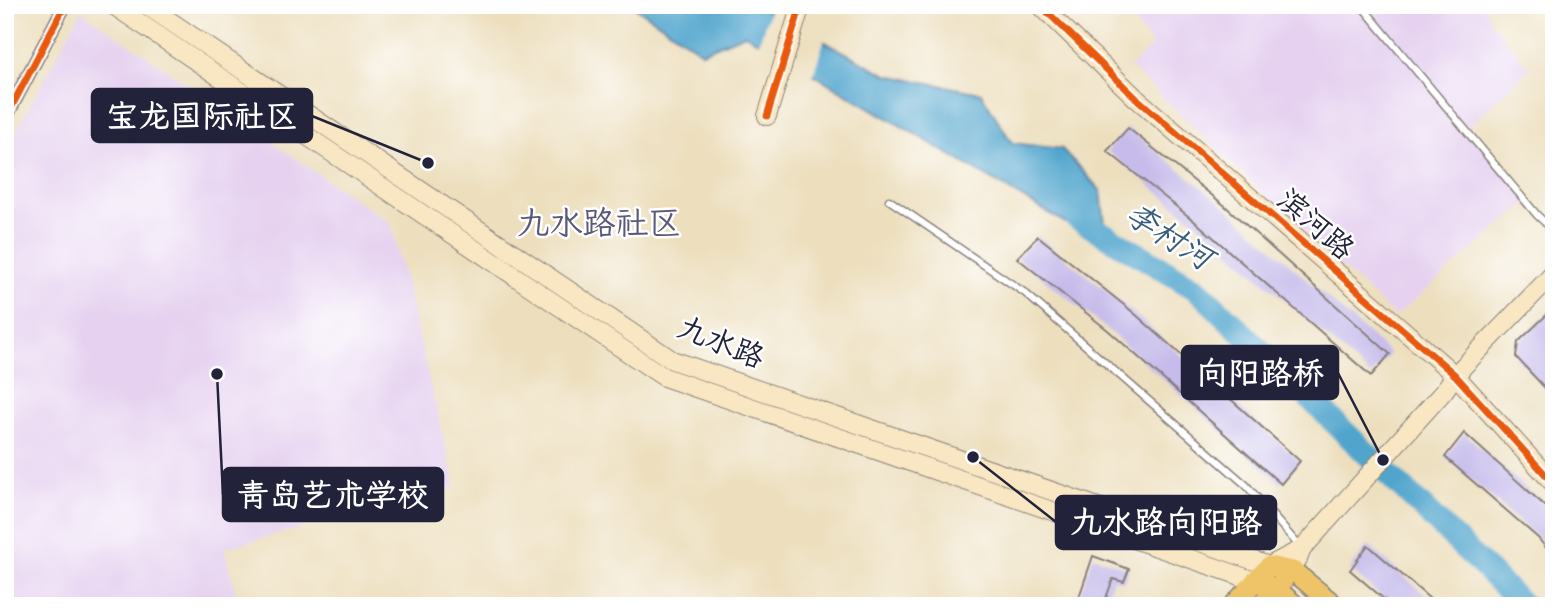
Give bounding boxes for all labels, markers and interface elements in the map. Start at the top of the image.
callout: 宝龙国际社区 [92,89,312,142]
text: 宝龙国际社区 [106,96,298,137]
street label: 滨河路 [1270,180,1362,268]
water label: 李村河 [1117,193,1225,281]
district label: 九水路社区 [517,202,682,244]
street label: 九水路 [672,308,770,376]
callout: 向阳路桥 [1182,346,1338,399]
text: 向阳路桥 [1196,353,1324,394]
callout: 青岛艺术学校 [223,468,443,521]
text: 青岛艺术学校 [237,475,429,516]
callout: 九水路向阳路 [1056,496,1276,549]
text: 九水路向阳路 [1070,502,1263,543]

